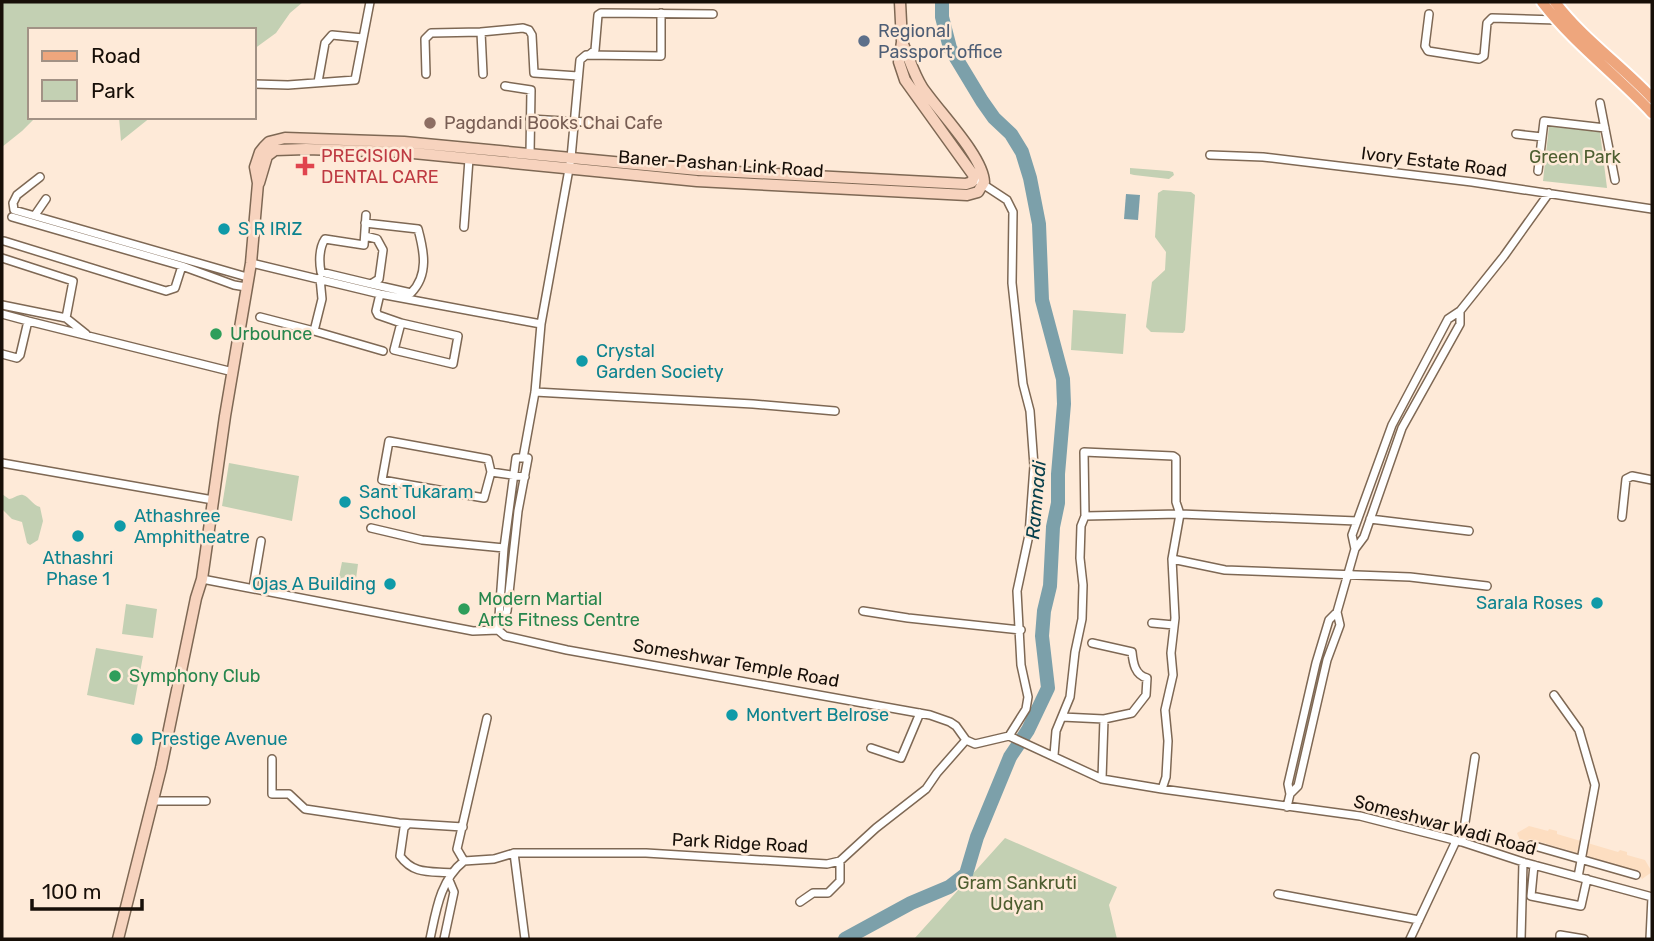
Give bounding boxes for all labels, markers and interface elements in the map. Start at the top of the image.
place label: Regional Passport office [878,20,1003,63]
legend [28,28,256,119]
marker: Regional Passport office [856,33,872,49]
text: Road [91,43,141,68]
text: Park [91,78,135,103]
place label: Pagdandi Books Chai Cafe [444,112,663,134]
marker: Pagdandi Books Chai Cafe [422,115,438,131]
street label: Ivory Estate Road [1360,142,1508,182]
place label: PRECISION DENTAL CARE [321,145,439,188]
street label: Baner-Pashan Link Road [618,146,824,182]
park label: Green Park [1529,146,1622,168]
marker: PRECISION DENTAL CARE [295,156,315,176]
place label: S R IRIZ [238,218,302,240]
marker: S R IRIZ [216,221,232,237]
place label: Urbounce [230,323,312,345]
marker: Urbounce [208,326,224,342]
place label: Crystal Garden Society [596,340,724,383]
marker: Crystal Garden Society [574,353,590,369]
water label: Ramnadi [1021,459,1051,540]
place label: Sant Tukaram School [359,481,473,524]
marker: Sant Tukaram School [337,494,353,510]
place label: Athashree Amphitheatre [134,505,250,548]
marker: Athashree Amphitheatre [112,518,128,534]
marker: Athashri Phase 1 [70,528,86,544]
place label: Athashri Phase 1 [43,547,113,590]
place label: Ojas A Building [252,573,376,595]
marker: Ojas A Building [382,576,398,592]
place label: Modern Martial Arts Fitness Centre [478,588,640,631]
place label: Sarala Roses [1476,592,1583,614]
marker: Sarala Roses [1589,595,1605,611]
marker: Modern Martial Arts Fitness Centre [456,601,472,617]
street label: Someshwar Temple Road [631,634,841,692]
place label: Symphony Club [129,665,261,687]
marker: Symphony Club [107,668,123,684]
place label: Montvert Belrose [746,704,889,726]
marker: Montvert Belrose [724,707,740,723]
place label: Prestige Avenue [151,728,288,750]
marker: Prestige Avenue [129,731,145,747]
street label: Someshwar Wadi Road [1351,790,1539,860]
street label: Park Ridge Road [671,828,809,858]
scale bar [32,867,142,911]
park label: Gram Sankruti Udyan [957,872,1077,915]
text: 100 m [42,879,101,904]

